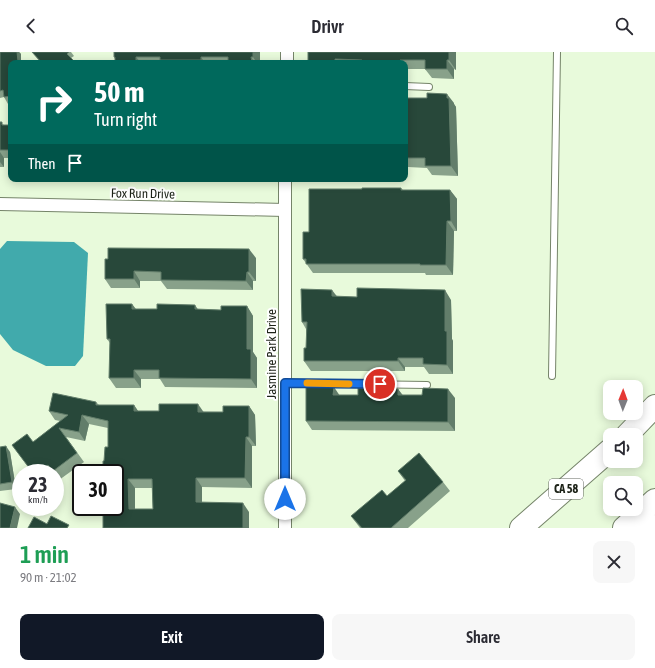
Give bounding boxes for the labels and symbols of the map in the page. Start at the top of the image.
street label: Fox Run Drive [111,185,175,202]
street label: Jasmine Park Drive [264,309,279,399]
pin [363,367,397,401]
north arrow [603,380,643,420]
speed limit sign: 30 [72,464,124,516]
position arrow [264,478,306,520]
road number: CA 58 [549,479,583,499]

